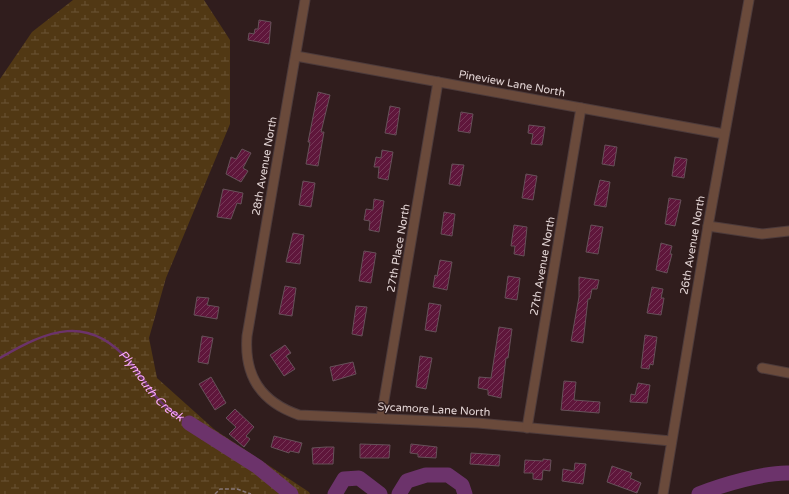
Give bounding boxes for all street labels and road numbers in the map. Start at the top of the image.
street label: Pineview Lane North [458,68,566,99]
street label: 28th Avenue North [249,116,280,217]
street label: 26th Avenue North [677,195,708,296]
street label: 27th Place North [384,203,413,293]
street label: 27th Avenue North [527,216,558,317]
street label: Sycamore Lane North [377,400,491,419]

